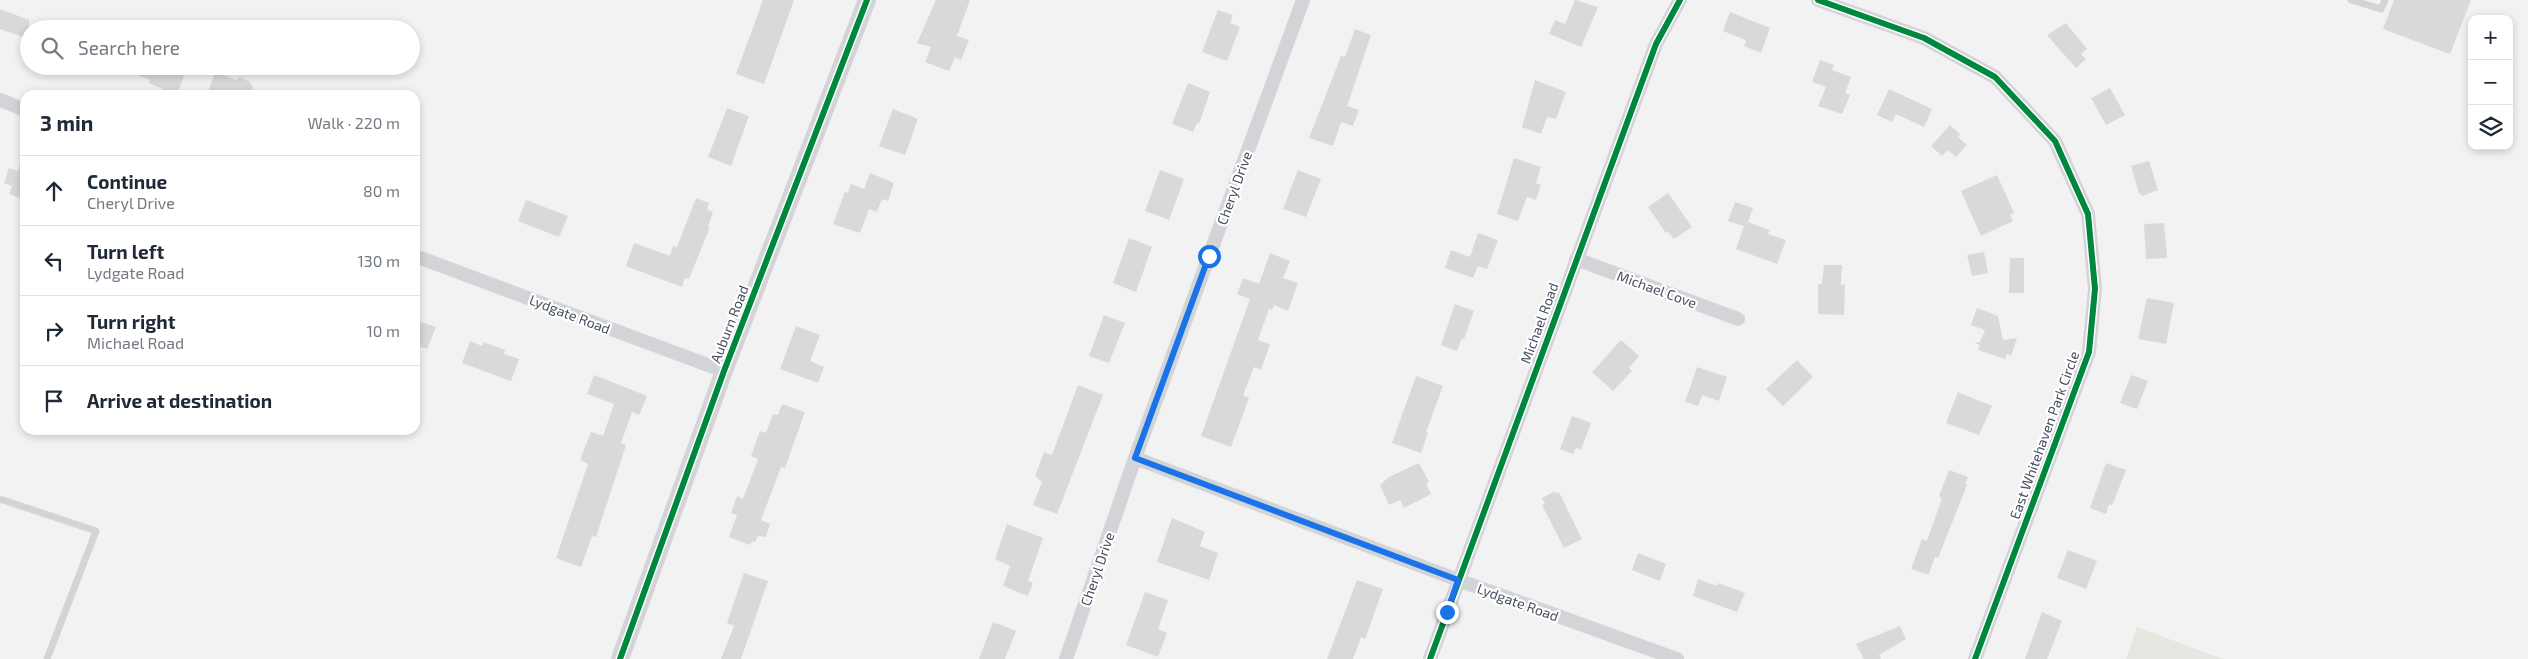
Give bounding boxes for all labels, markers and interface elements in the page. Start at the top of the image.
map controls [2468,15,2513,150]
button: + [2468,15,2513,60]
search box [20,20,420,75]
icon: search [38,34,66,62]
text: Search here [78,36,180,59]
button: − [2468,60,2513,105]
button: layers [2468,105,2513,150]
text: 3 min [40,110,93,135]
text: Walk · 220 m [307,113,400,132]
street label: Cheryl Drive [1213,149,1255,227]
text: Continue [87,170,167,193]
icon: ahead [40,177,68,205]
text: 80 m [363,181,400,200]
text: Cheryl Drive [87,193,175,212]
text: Turn left [87,240,164,263]
route start [1198,245,1221,268]
icon: left [40,247,68,275]
text: 130 m [358,251,400,270]
text: Lydgate Road [87,263,184,282]
street label: Michael Cove [1615,267,1699,311]
street label: Michael Road [1516,280,1562,366]
street label: Auburn Road [706,283,752,365]
street label: Lydgate Road [527,291,613,337]
text: Turn right [87,310,175,333]
icon: right [40,317,68,345]
text: 10 m [366,321,400,340]
text: Michael Road [87,333,184,352]
street label: East Whitehaven Park Circle [2006,349,2082,521]
icon: arrive [40,387,68,415]
text: Arrive at destination [87,389,272,412]
street label: Cheryl Drive [1076,530,1118,608]
street label: Lydgate Road [1475,579,1561,625]
route end [1436,601,1459,624]

